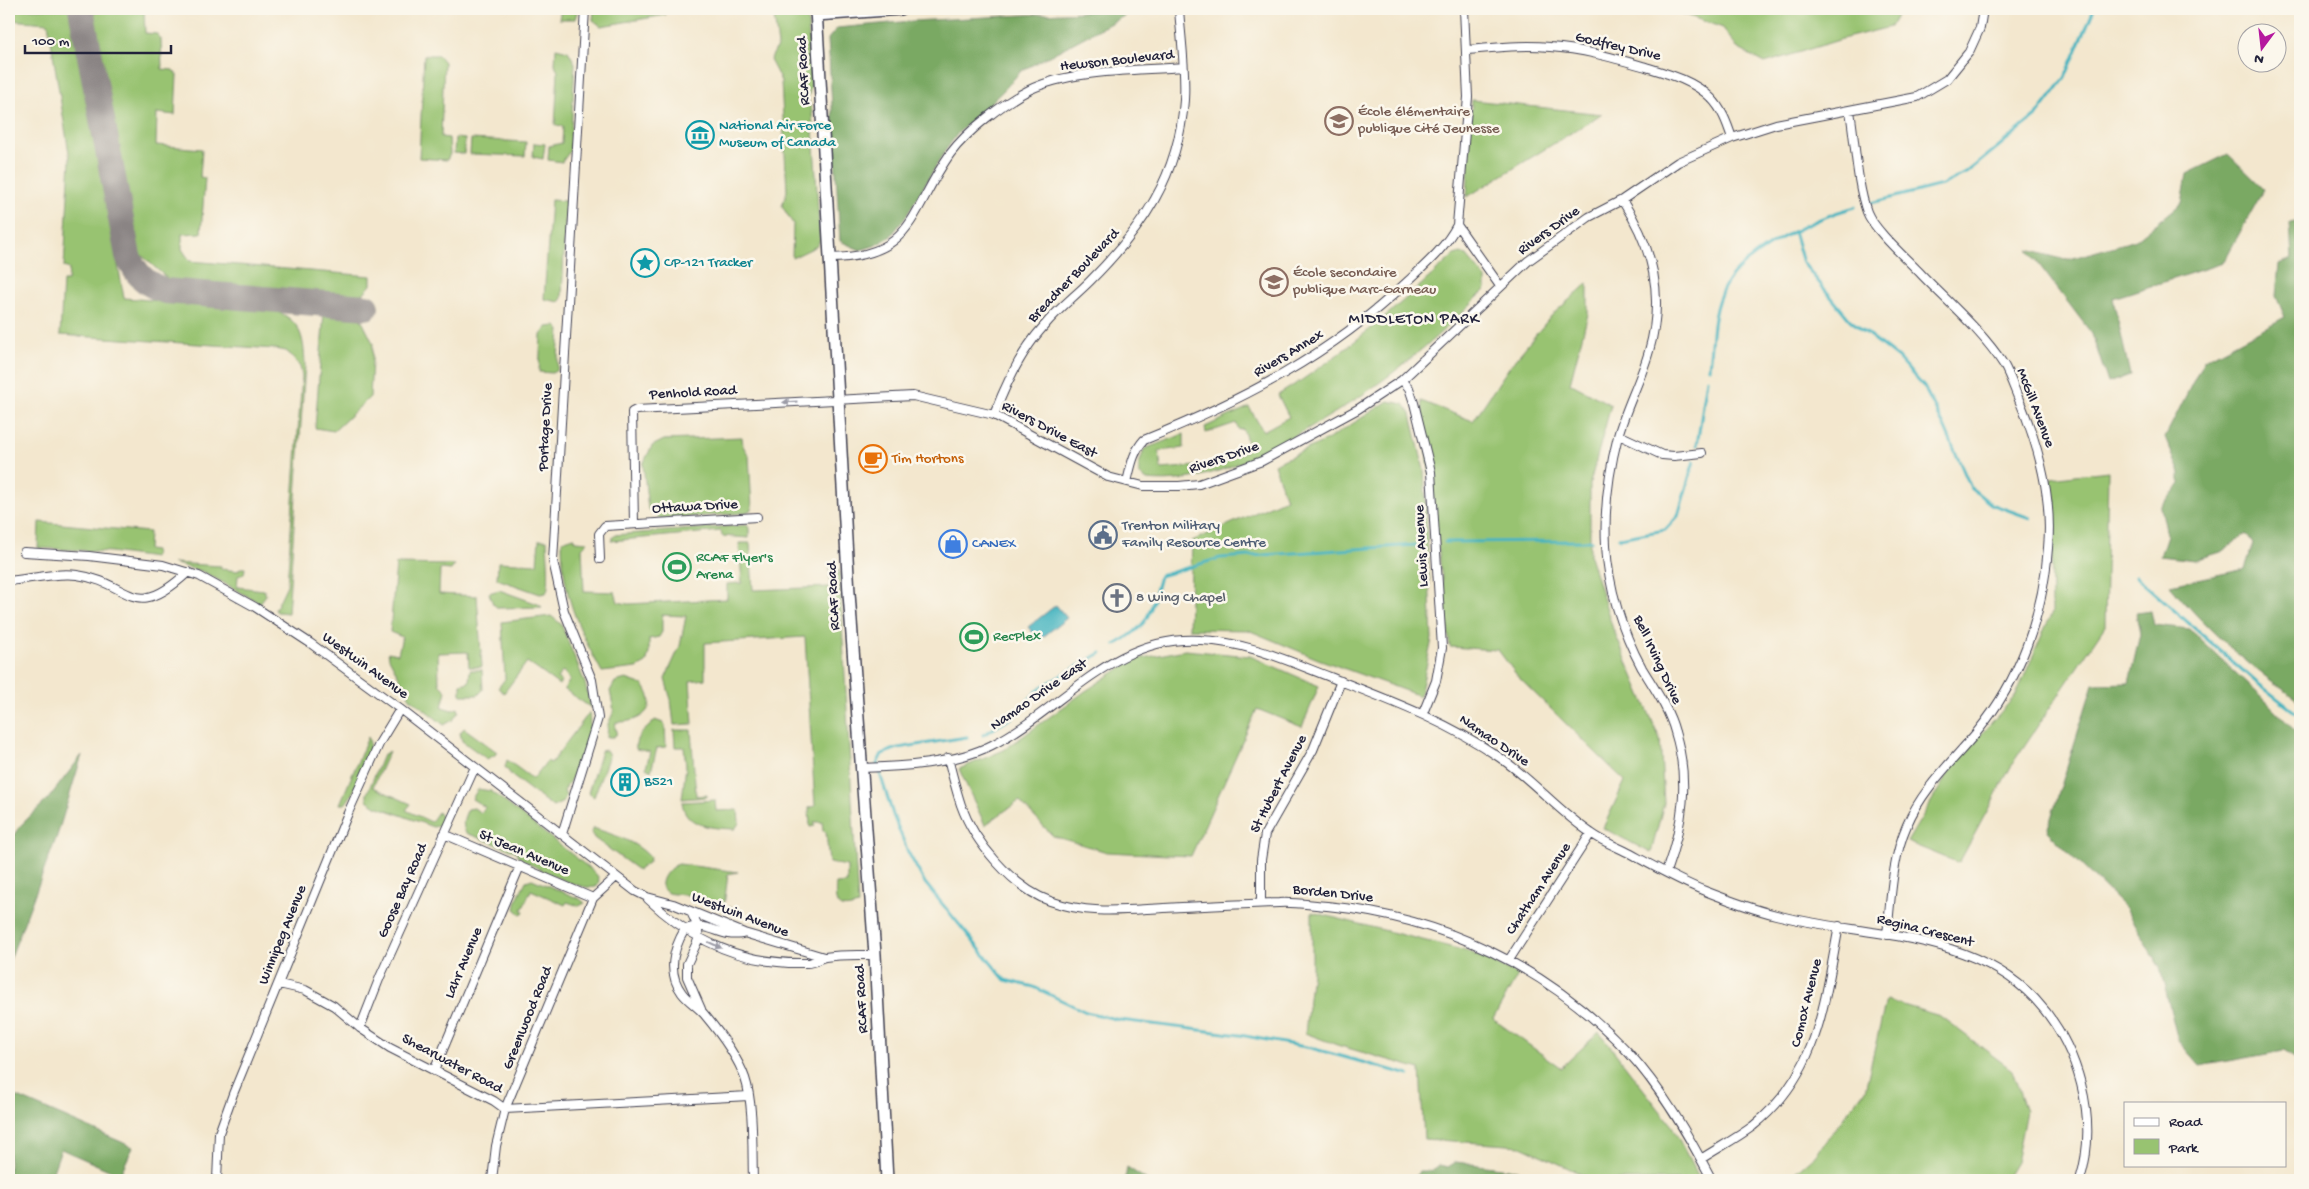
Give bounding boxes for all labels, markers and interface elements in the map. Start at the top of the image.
scale bar [25,22,171,54]
north arrow [2236,22,2286,72]
street label: Godfrey Drive [1573,28,1663,66]
text: 100 m [31,33,70,51]
street label: RCAF Road [793,35,815,106]
street label: Hewson Boulevard [1059,46,1176,76]
text: N [2253,49,2266,68]
place label: École élémentaire publique Cité Jeunesse [1357,103,1500,138]
school or university icon: École élémentaire publique Cité Jeunesse [1324,106,1354,136]
place label: National Air Force Museum of Canada [719,117,837,152]
museum icon: National Air Force Museum of Canada [685,120,715,150]
street label: Rivers Drive [1514,202,1584,260]
street label: Breadner Boulevard [1024,224,1124,328]
place icon: CP-121 Tracker [630,248,660,278]
place label: CP-121 Tracker [664,254,754,272]
place label: École secondaire publique Marc-Garneau [1292,264,1436,299]
school or university icon: École secondaire publique Marc-Garneau [1259,267,1289,297]
district label: MIDDLETON PARK [1348,311,1481,330]
street label: Rivers Annex [1251,326,1327,382]
street label: McGill Avenue [2012,366,2058,450]
street label: Portage Drive [535,382,557,473]
street label: Penhold Road [648,382,738,404]
street label: Rivers Drive East [998,397,1101,464]
one-way arrow [782,399,798,407]
street label: Rivers Drive [1187,438,1261,478]
cafe icon: Tim Hortons [858,444,888,474]
place label: Tim Hortons [891,450,964,468]
street label: Ottawa Drive [652,496,739,518]
street label: Lewis Avenue [1411,504,1433,588]
place label: Trenton Military Family Resource Centre [1121,517,1266,552]
public building icon: Trenton Military Family Resource Centre [1088,520,1118,550]
shop icon: CANEX [938,529,968,559]
place label: CANEX [972,535,1017,553]
place label: RCAF Flyer's Arena [696,549,773,584]
sports icon: RCAF Flyer's Arena [662,552,692,582]
street label: RCAF Road [823,560,845,631]
church icon: 8 Wing Chapel [1102,583,1132,613]
place label: 8 Wing Chapel [1136,589,1226,607]
street label: Bell Irving Drive [1628,612,1686,708]
sports icon: RecPlex [959,622,989,652]
place label: RecPlex [993,628,1041,646]
street label: Westwin Avenue [318,629,412,704]
street label: Namao Drive East [987,654,1092,735]
street label: Namao Drive [1455,711,1533,771]
street label: St Hubert Avenue [1246,732,1312,836]
building icon: B521 [610,767,640,797]
place label: B521 [643,773,673,791]
street label: St Jean Avenue [476,826,572,880]
street label: Chatham Avenue [1502,839,1576,938]
street label: Goose Bay Road [374,840,432,941]
street label: Borden Drive [1291,881,1374,907]
street label: Winnipeg Avenue [255,882,311,987]
street label: Westwin Avenue [689,888,791,942]
street label: Regina Crescent [1875,910,1977,952]
street label: Lahr Avenue [441,924,487,1001]
one-way arrow [708,942,722,950]
street label: Comox Avenue [1787,956,1827,1049]
street label: Greenwood Road [499,963,557,1072]
street label: RCAF Road [851,963,873,1034]
street label: Shearwater Road [398,1030,507,1099]
legend [2124,1102,2286,1166]
text: Road [2169,1114,2203,1132]
text: Park [2168,1140,2199,1158]

